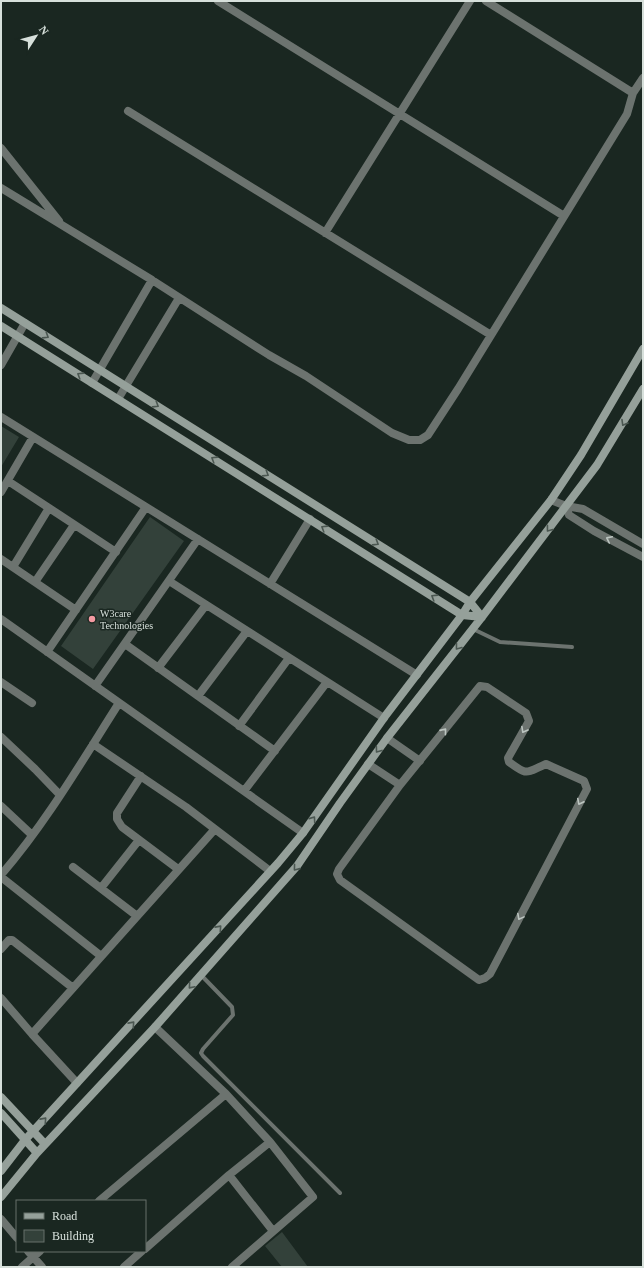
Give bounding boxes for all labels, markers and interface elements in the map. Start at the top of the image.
north arrow [16,16,56,56]
text: N [37,23,51,37]
one-way arrow [42,331,49,339]
one-way arrow [77,373,84,380]
one-way arrow [152,401,159,408]
one-way arrow [621,419,628,426]
one-way arrow [211,456,218,464]
one-way arrow [262,470,269,477]
one-way arrow [321,525,328,533]
one-way arrow [546,525,553,532]
one-way arrow [606,536,613,544]
one-way arrow [372,539,379,546]
one-way arrow [431,594,438,602]
place label: W3care Technologies [100,608,153,631]
marker: W3care Technologies [87,614,97,624]
one-way arrow [456,643,463,650]
one-way arrow [521,725,528,733]
one-way arrow [440,728,447,735]
one-way arrow [375,746,383,753]
one-way arrow [577,798,585,805]
one-way arrow [308,816,315,823]
one-way arrow [293,863,300,870]
one-way arrow [518,913,525,921]
one-way arrow [214,925,221,932]
one-way arrow [189,982,196,989]
one-way arrow [127,1021,134,1029]
one-way arrow [39,1117,47,1125]
legend [16,1200,146,1252]
text: Road [52,1209,77,1223]
text: Building [52,1229,94,1243]

